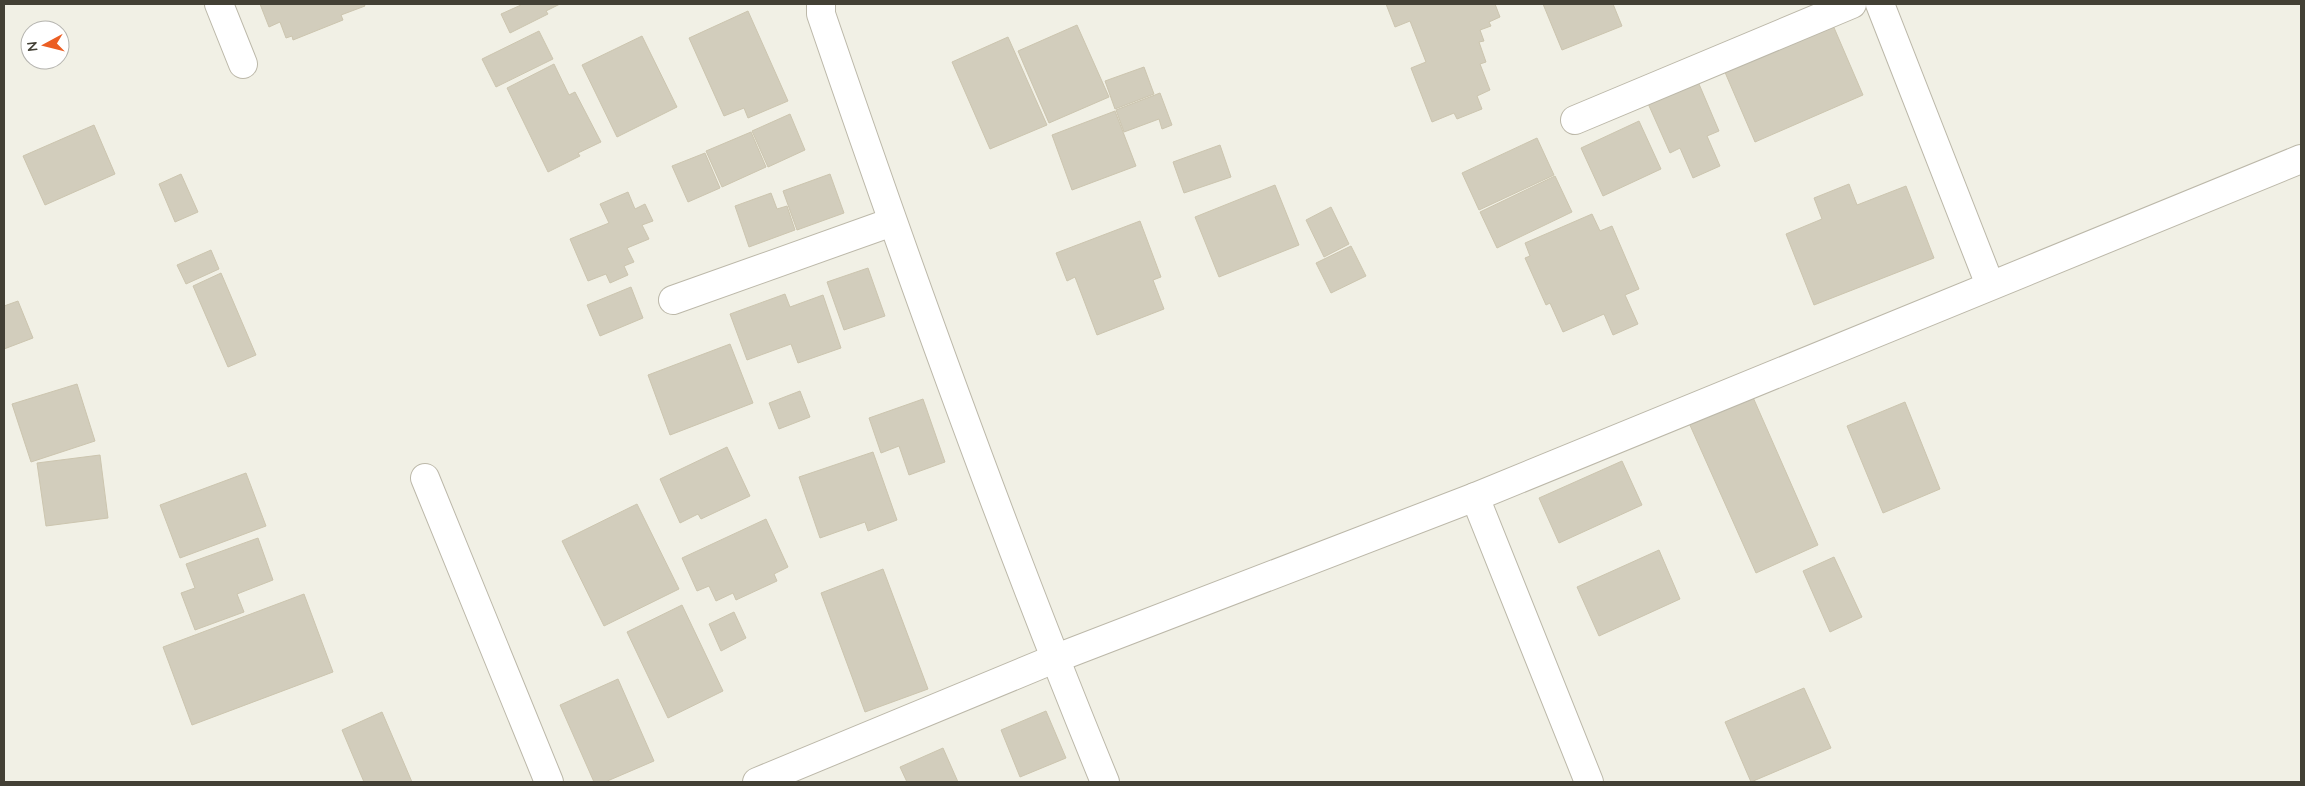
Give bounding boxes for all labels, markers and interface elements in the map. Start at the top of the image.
north arrow [20,20,70,70]
text: N [23,40,42,53]

